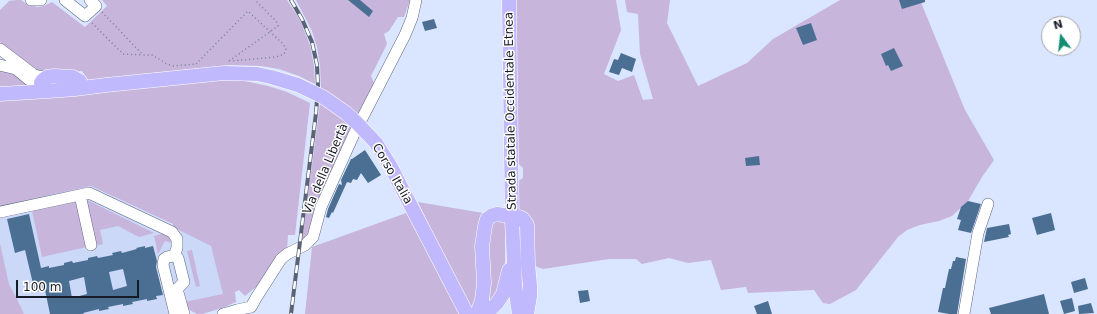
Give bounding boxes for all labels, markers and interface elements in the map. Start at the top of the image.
street label: Strada statale Occidentale Etnea [502,12,520,210]
north arrow [1041,16,1081,56]
text: N [1052,17,1064,32]
street label: Via della Libertà [300,121,352,217]
street label: Corso Italia [369,141,415,207]
scale bar [18,272,141,298]
text: 100 m [23,280,61,294]

